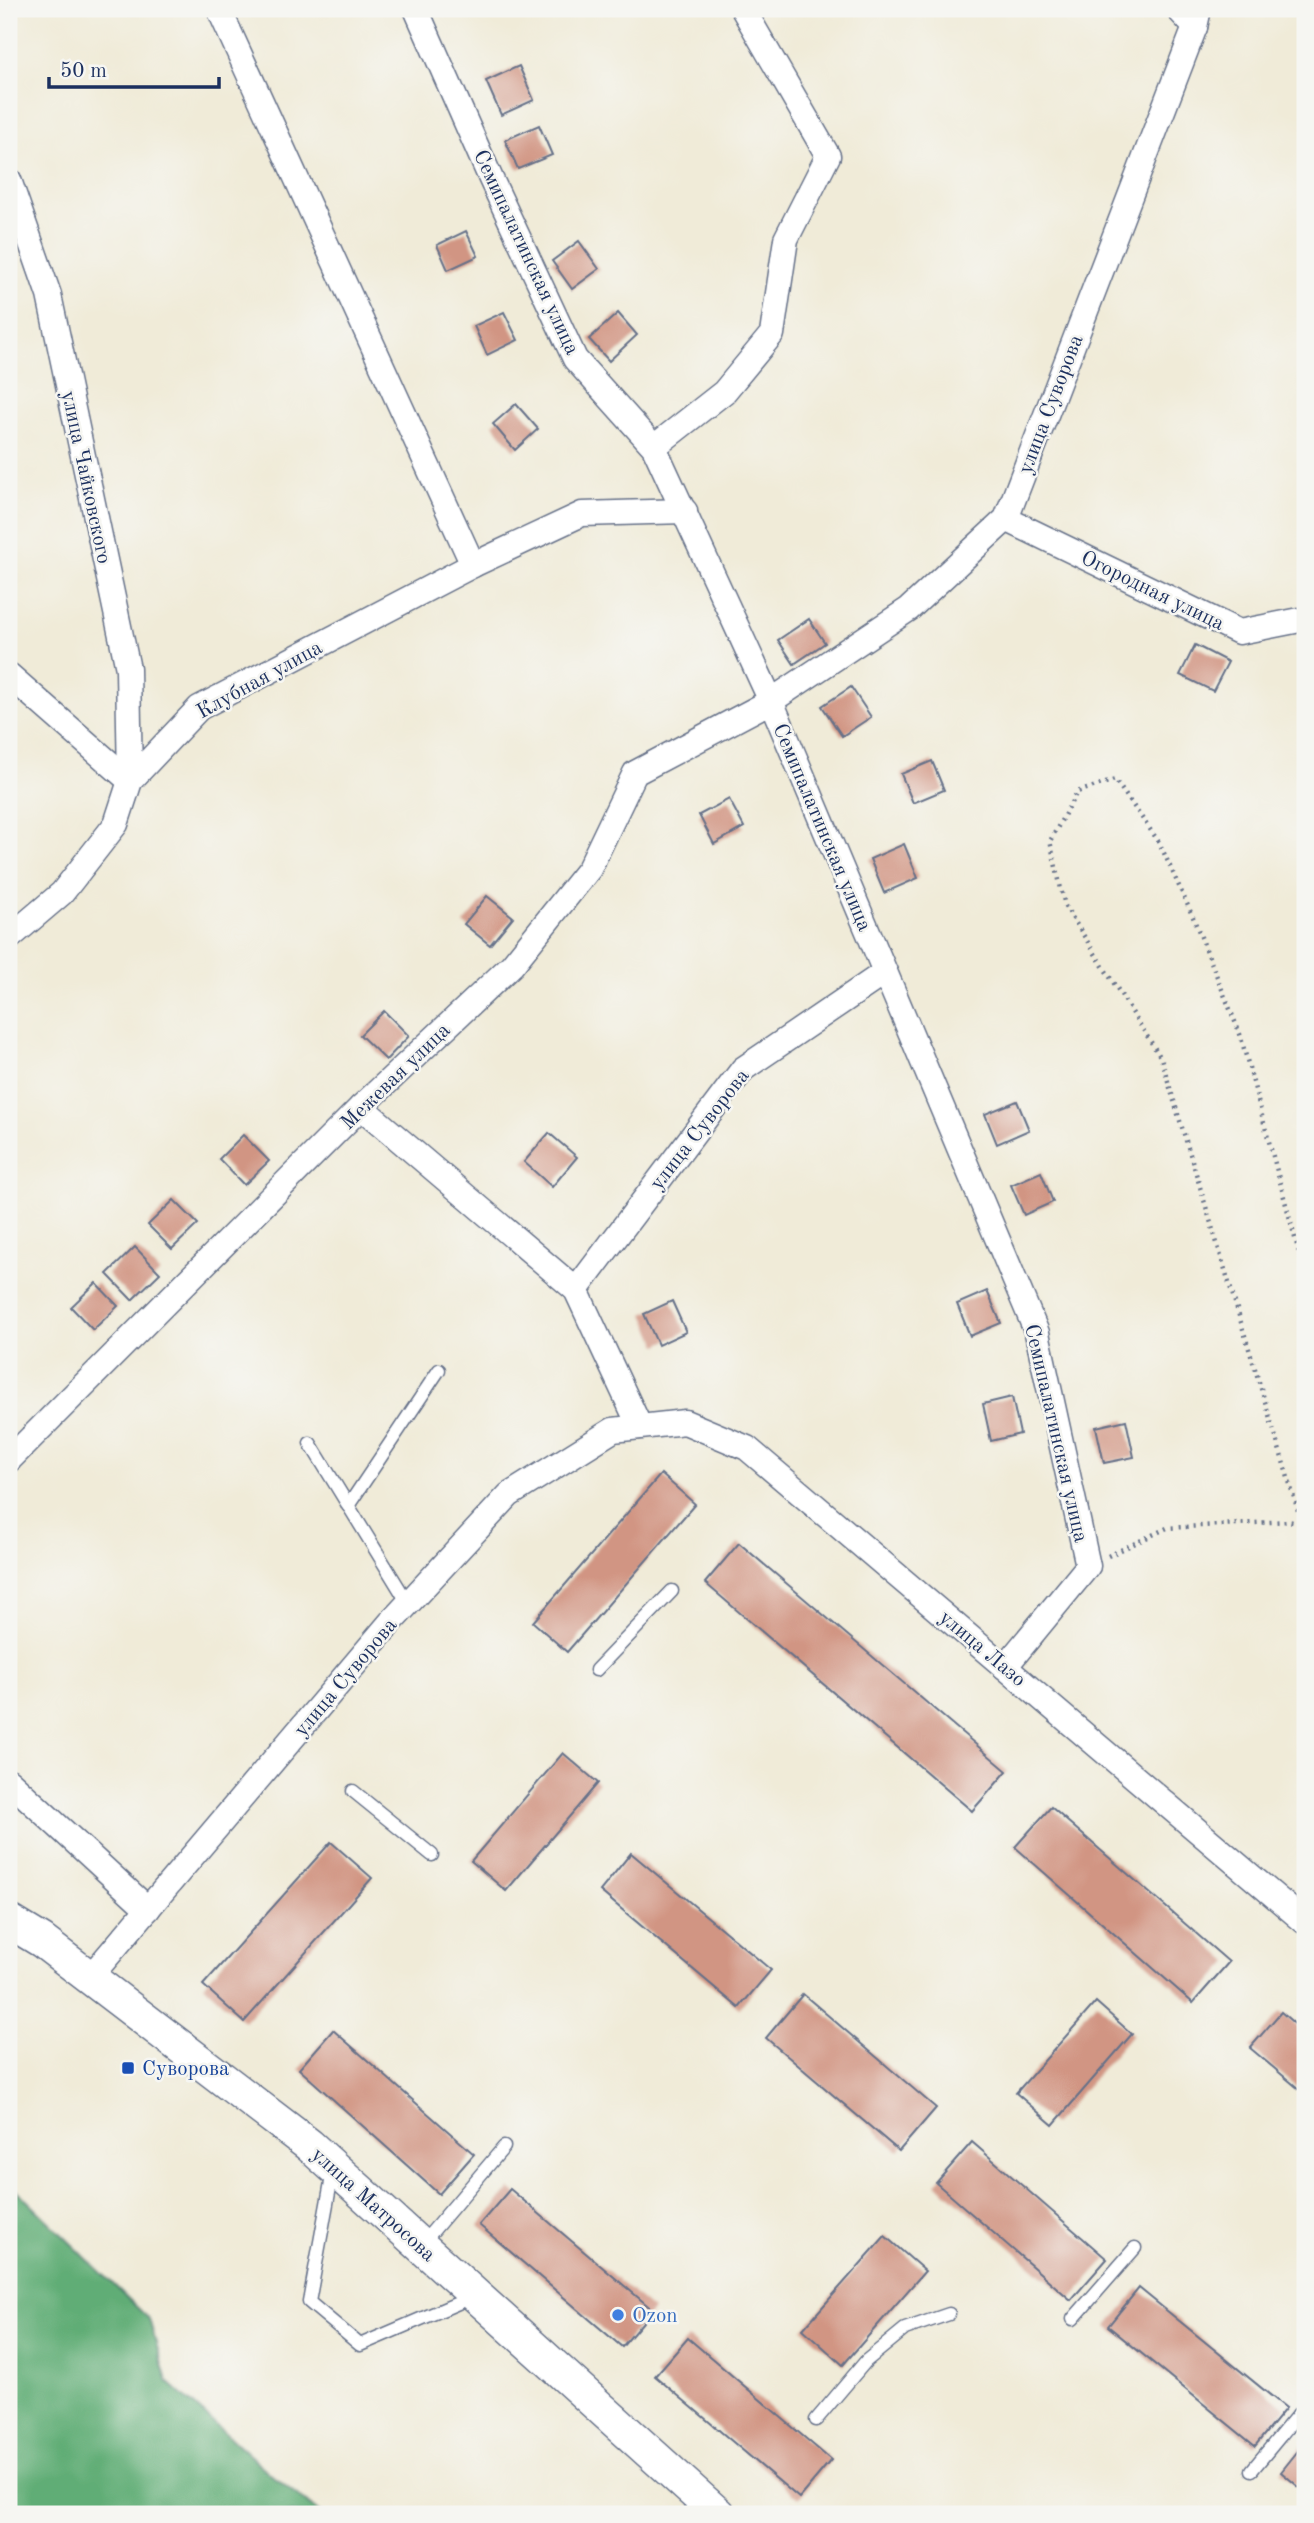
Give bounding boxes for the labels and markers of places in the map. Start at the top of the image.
place label: Суворова [142,2059,229,2080]
marker: Суворова [120,2060,136,2076]
place label: Ozon [632,2306,678,2327]
marker: Ozon [610,2307,626,2323]

